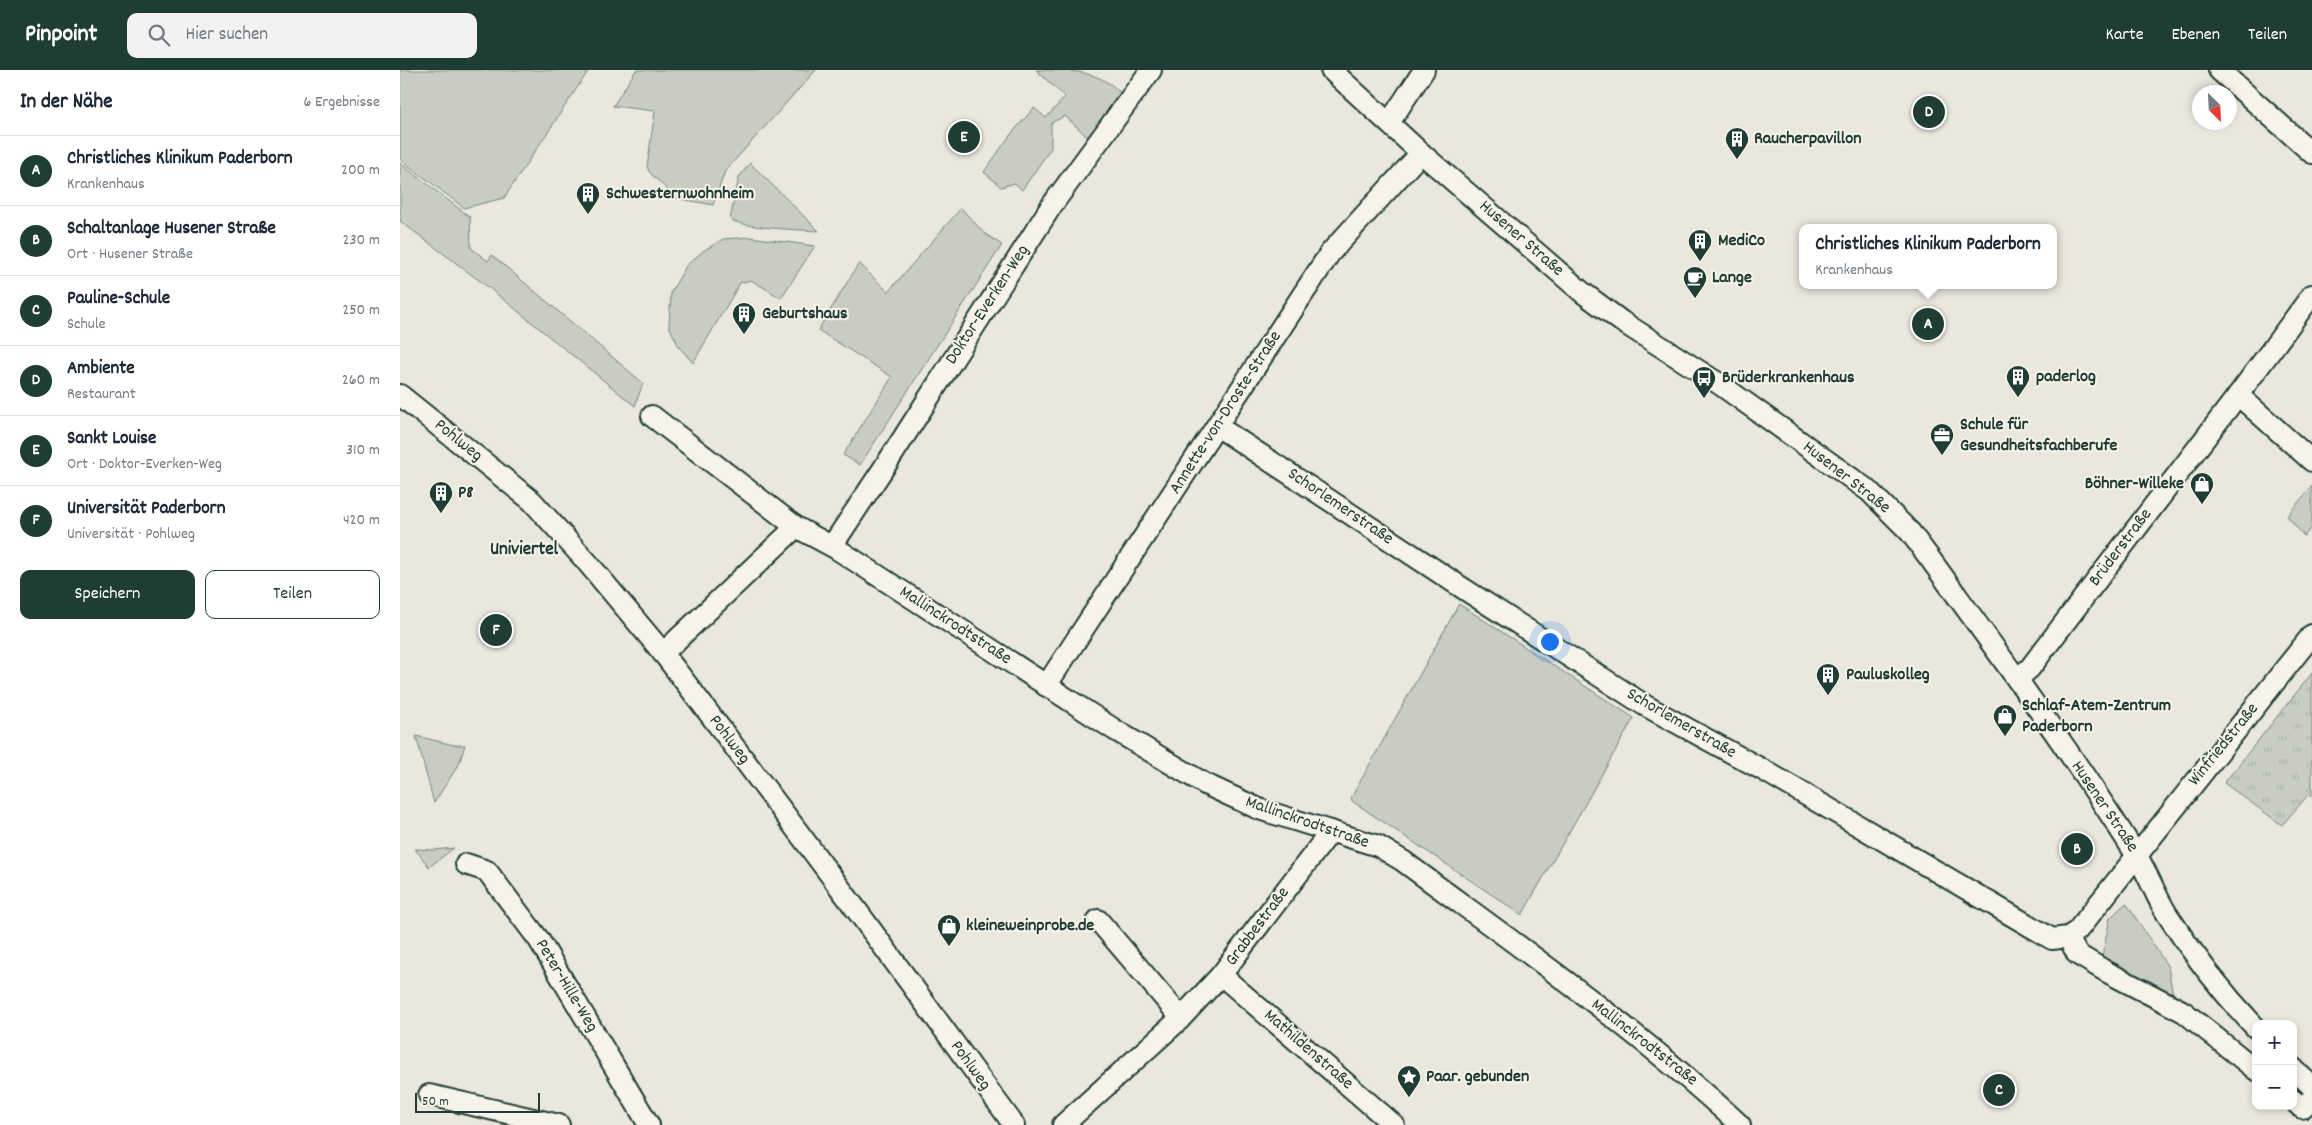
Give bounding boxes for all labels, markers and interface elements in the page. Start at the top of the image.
search box [127,13,477,58]
text: Pinpoint [25,18,97,52]
icon: search [145,21,173,49]
text: Hier suchen [185,22,268,49]
text: Karte [2106,23,2144,48]
text: Ebenen [2172,23,2220,48]
text: Teilen [2248,23,2287,48]
north arrow [2192,85,2237,130]
text: In der Nähe [20,88,112,118]
text: 6 Ergebnisse [303,91,380,114]
pin: D [1913,93,1945,131]
pin: E [948,118,980,156]
building icon: Raucherpavillon [1724,126,1750,160]
place label: Raucherpavillon [1754,127,1861,152]
text: Christliches Klinikum Paderborn [67,146,292,173]
text: A [32,159,40,182]
text: 200 m [341,159,380,182]
text: Krankenhaus [67,173,145,196]
building icon: Schwesternwohnheim [575,181,601,215]
place label: Schwesternwohnheim [606,182,754,207]
street label: Husener Straße [1473,195,1569,283]
text: Schaltanlage Husener Straße [67,216,276,243]
popup [1799,224,2057,289]
building icon: MediCo [1687,228,1713,262]
text: B [32,229,40,252]
text: 230 m [343,229,380,252]
place label: MediCo [1718,229,1765,254]
text: Christliches Klinikum Paderborn [1815,232,2041,259]
street label: Doktor-Everken-Weg [940,240,1036,370]
text: Ort · Husener Straße [67,243,193,266]
text: Krankenhaus [1815,259,1893,282]
cafe icon: Lange [1682,265,1708,299]
place label: Lange [1712,266,1752,291]
text: Pauline-Schule [67,286,170,313]
text: C [32,299,40,322]
text: 250 m [342,299,380,322]
building icon: Geburtshaus [731,301,757,335]
place label: Geburtshaus [762,302,848,327]
pin: A [1912,305,1944,343]
text: Schule [67,313,106,336]
street label: Annette-von-Droste-Straße [1164,326,1288,500]
text: Ambiente [67,356,135,383]
building icon: paderlog [2005,364,2031,398]
bus stop icon: Brüderkrankenhaus [1691,365,1717,399]
place label: paderlog [2036,365,2096,390]
place label: Brüderkrankenhaus [1722,366,1855,391]
text: D [32,369,40,392]
text: 260 m [342,369,380,392]
text: Restaurant [67,383,136,406]
place label: Schule für Gesundheitsfachberufe [1960,413,2118,459]
street label: Pohlweg [428,414,488,468]
office icon: Schule für Gesundheitsfachberufe [1929,422,1955,456]
text: Sankt Louise [67,426,156,453]
street label: Husener Straße [1797,436,1895,520]
text: E [32,439,40,462]
text: 310 m [346,439,380,462]
text: Ort · Doktor-Everken-Weg [67,453,222,476]
street label: Schorlemerstraße [1282,462,1398,552]
shop icon: Böhner-Willeke [2189,471,2215,505]
place label: Böhner-Willeke [2085,472,2184,497]
building icon: P8 [428,480,454,514]
place label: P8 [458,481,473,506]
text: Universität Paderborn [67,496,225,523]
street label: Brüderstraße [2083,504,2159,592]
text: F [32,509,40,532]
text: 420 m [343,509,380,532]
text: Universität · Pohlweg [67,523,195,546]
district label: Univiertel [490,537,559,564]
button: Speichern [20,570,195,619]
button: Teilen [205,570,380,619]
street label: Mallinckrodtstraße [894,580,1016,672]
pin: F [480,611,512,649]
your location [1537,629,1563,655]
building icon: Pauluskolleg [1815,662,1841,696]
place label: Pauluskolleg [1846,663,1930,688]
street label: Schorlemerstraße [1621,682,1741,766]
place label: Schlaf-Atem-Zentrum Paderborn [2022,694,2171,740]
street label: Winfriedstraße [2183,698,2265,792]
shop icon: Schlaf-Atem-Zentrum Paderborn [1992,703,2018,737]
street label: Pohlweg [702,710,756,770]
street label: Husener Straße [2064,756,2144,858]
street label: Mallinckrodtstraße [1242,790,1372,856]
pin: B [2061,830,2093,868]
street label: Grabbestraße [1220,882,1296,972]
shop icon: kleineweinprobe.de [936,913,962,947]
place label: kleineweinprobe.de [966,914,1094,939]
street label: Peter-Hille-Weg [528,935,604,1037]
street label: Mallinckrodtstraße [1585,993,1703,1093]
street label: Mathildenstraße [1258,1004,1358,1096]
map controls [2252,1020,2297,1110]
button: + [2252,1020,2297,1065]
street label: Pohlweg [943,1036,997,1096]
place icon: Paar. gebunden [1396,1064,1422,1098]
place label: Paar. gebunden [1426,1065,1529,1090]
button: − [2252,1065,2297,1110]
pin: C [1983,1071,2015,1109]
scale bar [415,1090,540,1113]
text: 50 m [422,1092,449,1112]

